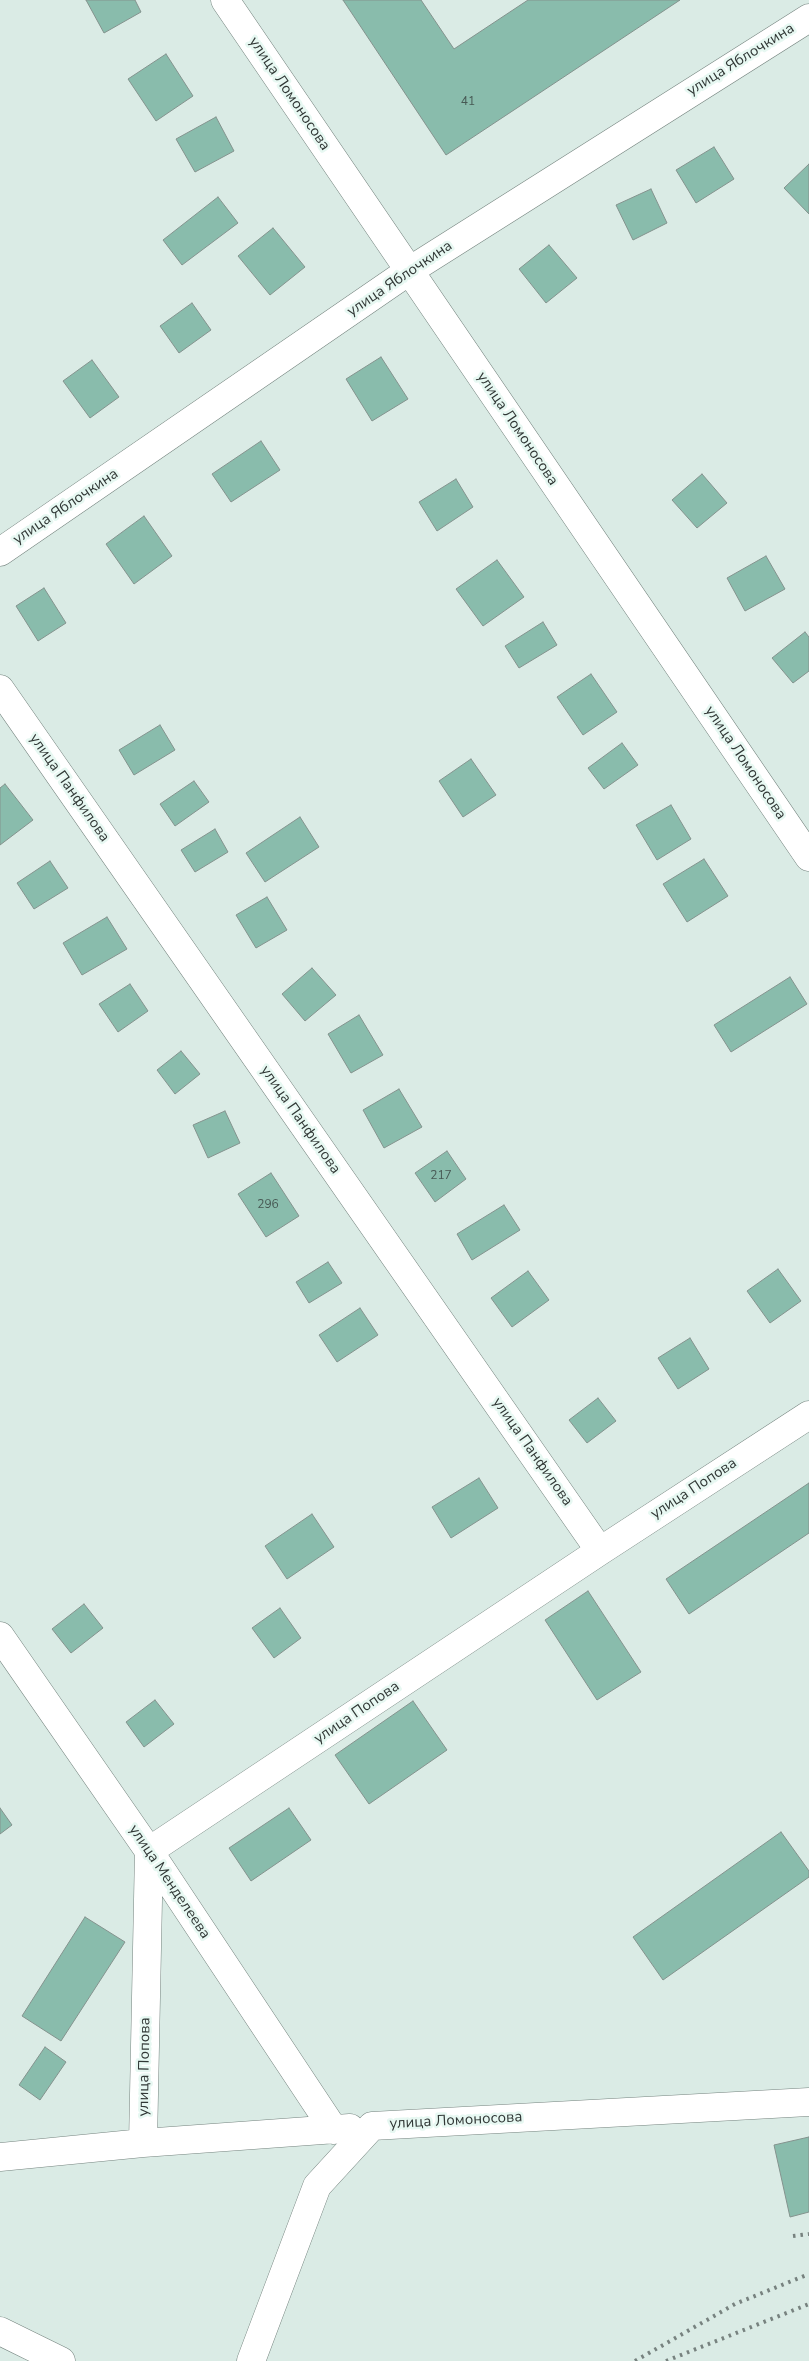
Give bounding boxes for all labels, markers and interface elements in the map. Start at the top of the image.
street label: улица Яблочкина [684,20,798,100]
street label: улица Ломоносова [244,34,334,154]
house number: 41 [461,95,475,109]
street label: улица Яблочкина [344,237,456,321]
street label: улица Ломоносова [472,369,562,489]
street label: улица Яблочкина [10,465,122,549]
street label: улица Ломоносова [700,703,790,823]
street label: улица Панфилова [25,730,113,846]
street label: улица Панфилова [256,1062,344,1178]
house number: 217 [430,1169,452,1183]
house number: 296 [257,1198,279,1212]
street label: улица Панфилова [488,1394,576,1510]
street label: улица Попова [648,1454,740,1524]
street label: улица Попова [311,1678,403,1748]
street label: улица Менделеева [124,1822,214,1942]
street label: улица Попова [135,2017,155,2117]
street label: улица Ломоносова [389,2109,523,2133]

